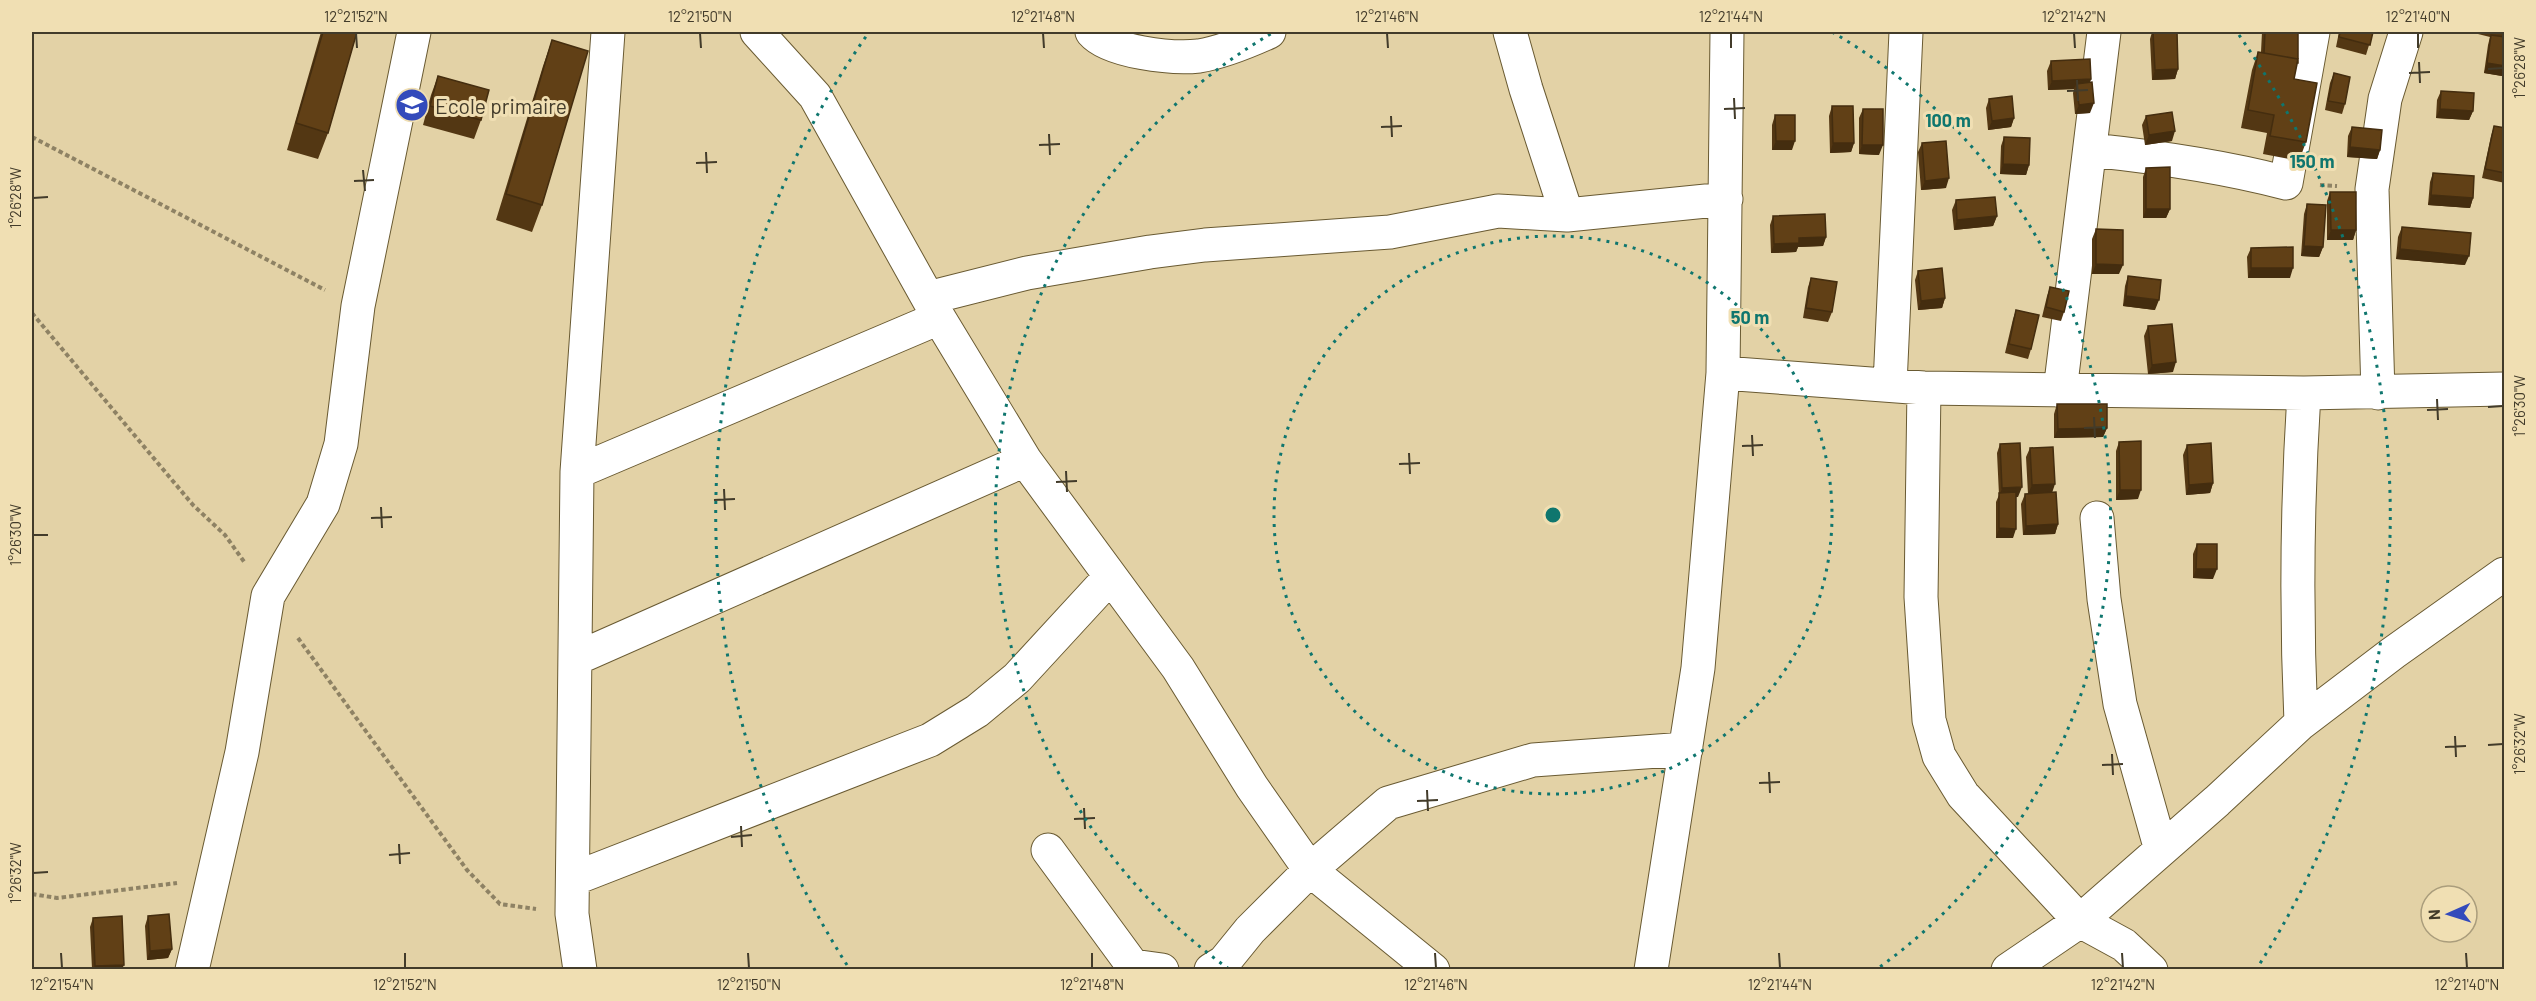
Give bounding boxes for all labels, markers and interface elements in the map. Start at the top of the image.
text: 12°21'52"N [324,7,388,25]
text: 12°21'50"N [668,7,732,25]
text: 12°21'48"N [1011,7,1075,25]
text: 12°21'46"N [1355,7,1419,25]
text: 12°21'44"N [1699,7,1763,25]
text: 12°21'42"N [2042,7,2106,25]
text: 12°21'40"N [2386,7,2450,25]
text: 1°26'28"W [2510,37,2528,99]
school or university icon: Ecole primaire [394,87,430,123]
place label: Ecole primaire [435,93,567,118]
text: 100 m [1925,109,1971,131]
text: 150 m [2290,150,2334,172]
text: 1°26'28"W [6,167,24,229]
text: 50 m [1731,306,1769,328]
text: 1°26'30"W [2510,375,2528,437]
text: 1°26'30"W [6,504,24,566]
centre of rings [1543,505,1563,525]
text: 1°26'32"W [2510,713,2528,775]
text: 1°26'32"W [6,842,24,904]
north arrow [2419,884,2479,944]
text: N [2424,909,2443,921]
text: 12°21'54"N [30,975,94,993]
text: 12°21'52"N [373,975,437,993]
text: 12°21'50"N [717,975,781,993]
text: 12°21'48"N [1060,975,1124,993]
text: 12°21'46"N [1404,975,1468,993]
text: 12°21'44"N [1748,975,1812,993]
text: 12°21'42"N [2091,975,2155,993]
text: 12°21'40"N [2435,975,2499,993]

